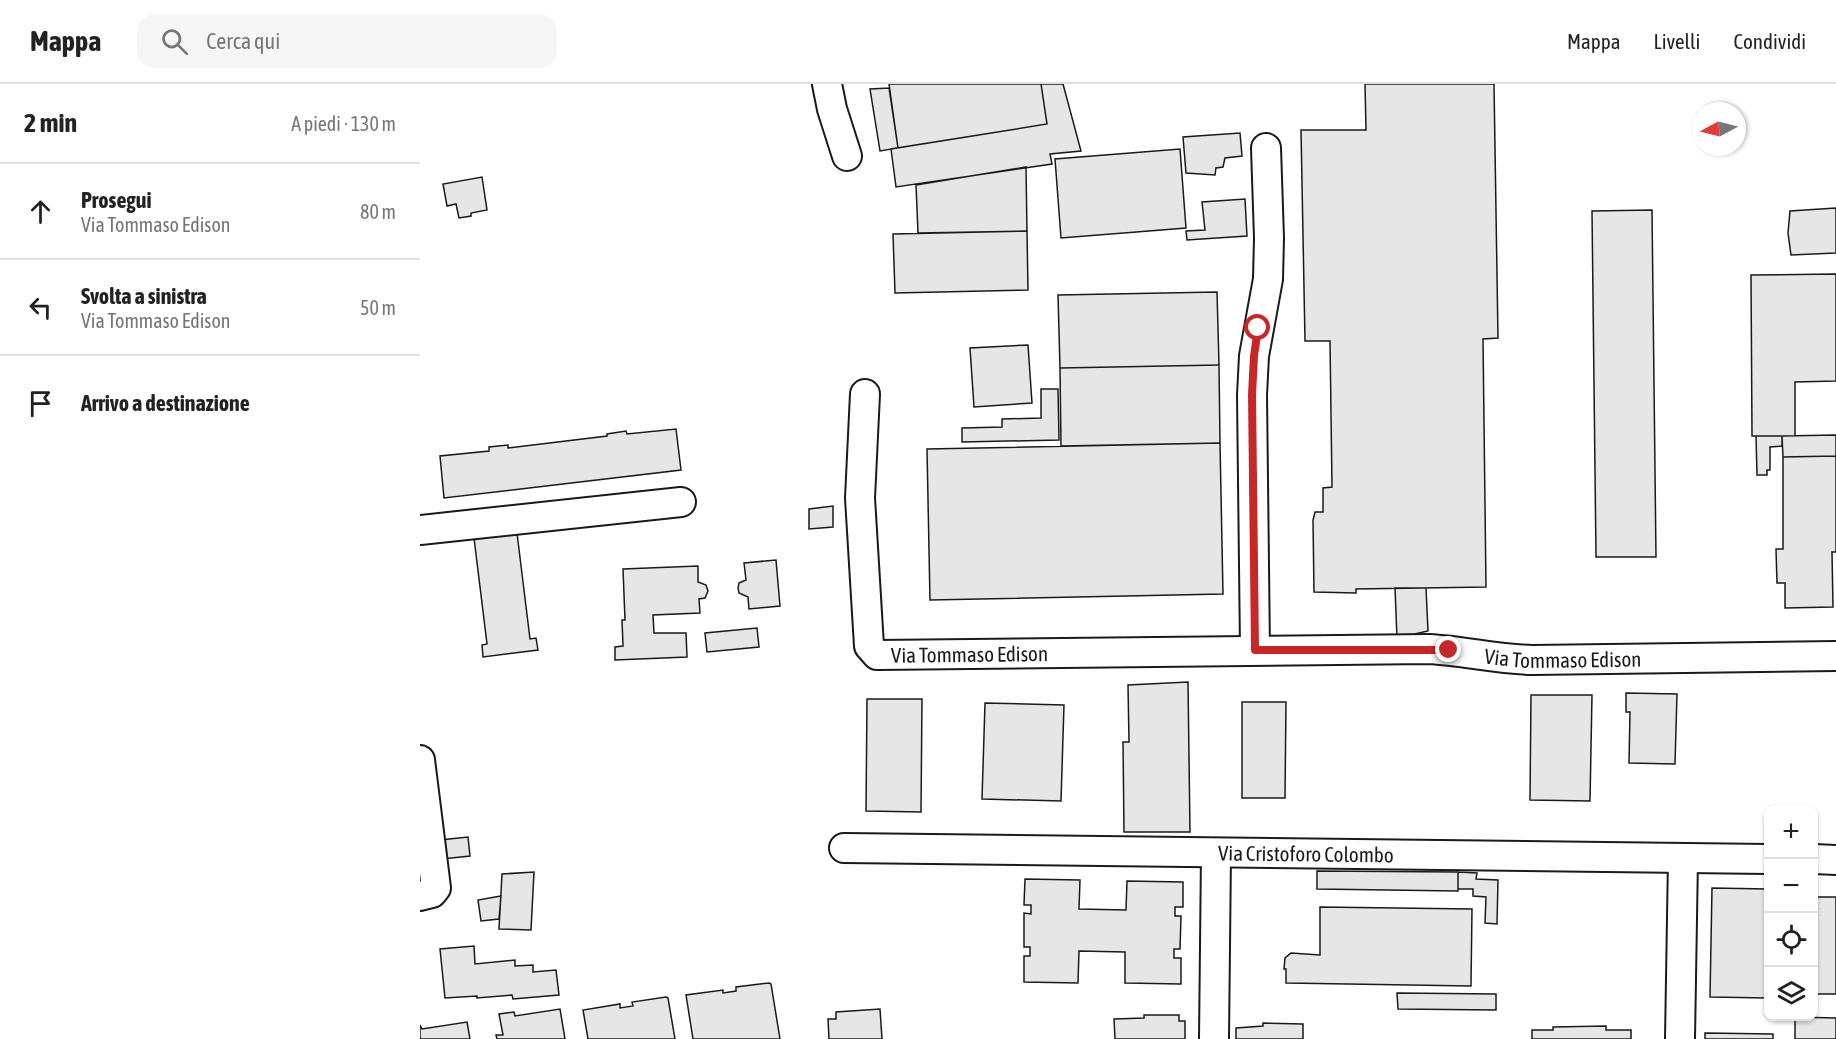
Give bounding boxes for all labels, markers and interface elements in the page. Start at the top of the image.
search box [137,14,557,68]
text: Mappa [30,25,101,57]
icon: search [158,25,191,58]
text: Cerca qui [206,28,280,54]
text: Mappa [1567,29,1621,53]
text: Livelli [1654,29,1700,53]
text: Condividi [1733,29,1806,53]
north arrow [1692,102,1746,156]
text: 2 min [24,108,77,138]
text: A piedi · 130 m [291,112,396,135]
text: Prosegui [81,187,152,213]
icon: ahead [24,195,57,228]
text: 80 m [360,200,396,223]
text: Via Tommaso Edison [81,213,230,236]
text: Svolta a sinistra [81,283,207,309]
icon: left [24,291,57,324]
text: 50 m [360,296,396,319]
text: Via Tommaso Edison [81,309,230,332]
route start [1244,314,1270,340]
icon: arrive [24,387,57,420]
text: Arrivo a destinazione [81,390,250,416]
route end [1435,636,1461,662]
street label: Via Tommaso Edison [891,641,1048,667]
street label: Via Tommaso Edison [1483,644,1642,672]
map controls [1764,805,1818,1021]
button: + [1764,805,1818,859]
street label: Via Cristoforo Colombo [1218,840,1394,867]
button: − [1764,859,1818,913]
button: locate [1764,913,1818,967]
button: layers [1764,967,1818,1021]

